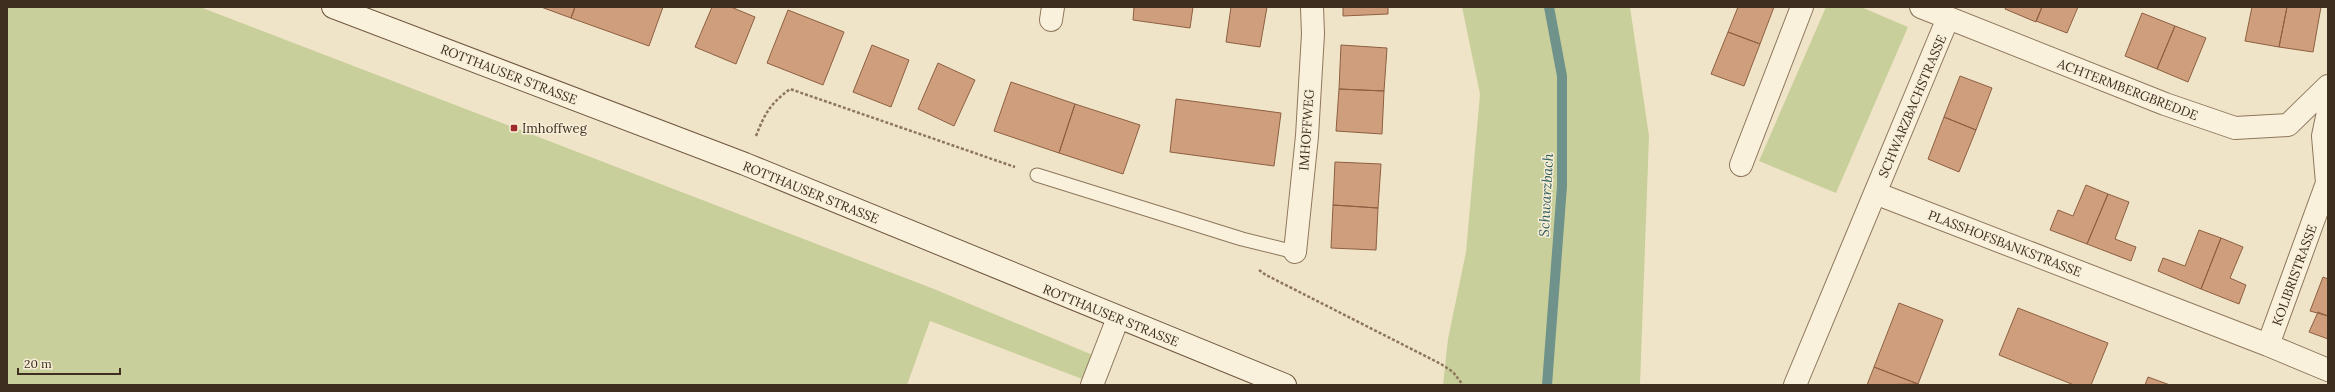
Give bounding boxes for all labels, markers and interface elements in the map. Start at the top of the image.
street label: SCHWARZBACHSTRASSE [1875,32,1950,180]
street label: ROTTHAUSER STRASSE [438,40,580,108]
street label: ACHTERMBERGBREDDE [2054,54,2201,124]
street label: IMHOFFWEG [1295,89,1318,171]
place label: Imhoffweg [522,120,588,137]
marker: Imhoffweg [509,123,519,133]
water label: Schwarzbach [1535,153,1557,237]
street label: ROTTHAUSER STRASSE [740,157,881,228]
street label: PLASSHOFSBANKSTRASSE [1926,206,2084,281]
street label: KOLIBRISTRASSE [2268,222,2321,328]
street label: ROTTHAUSER STRASSE [1040,280,1181,351]
scale bar [18,350,120,376]
text: 20 m [24,356,52,371]

